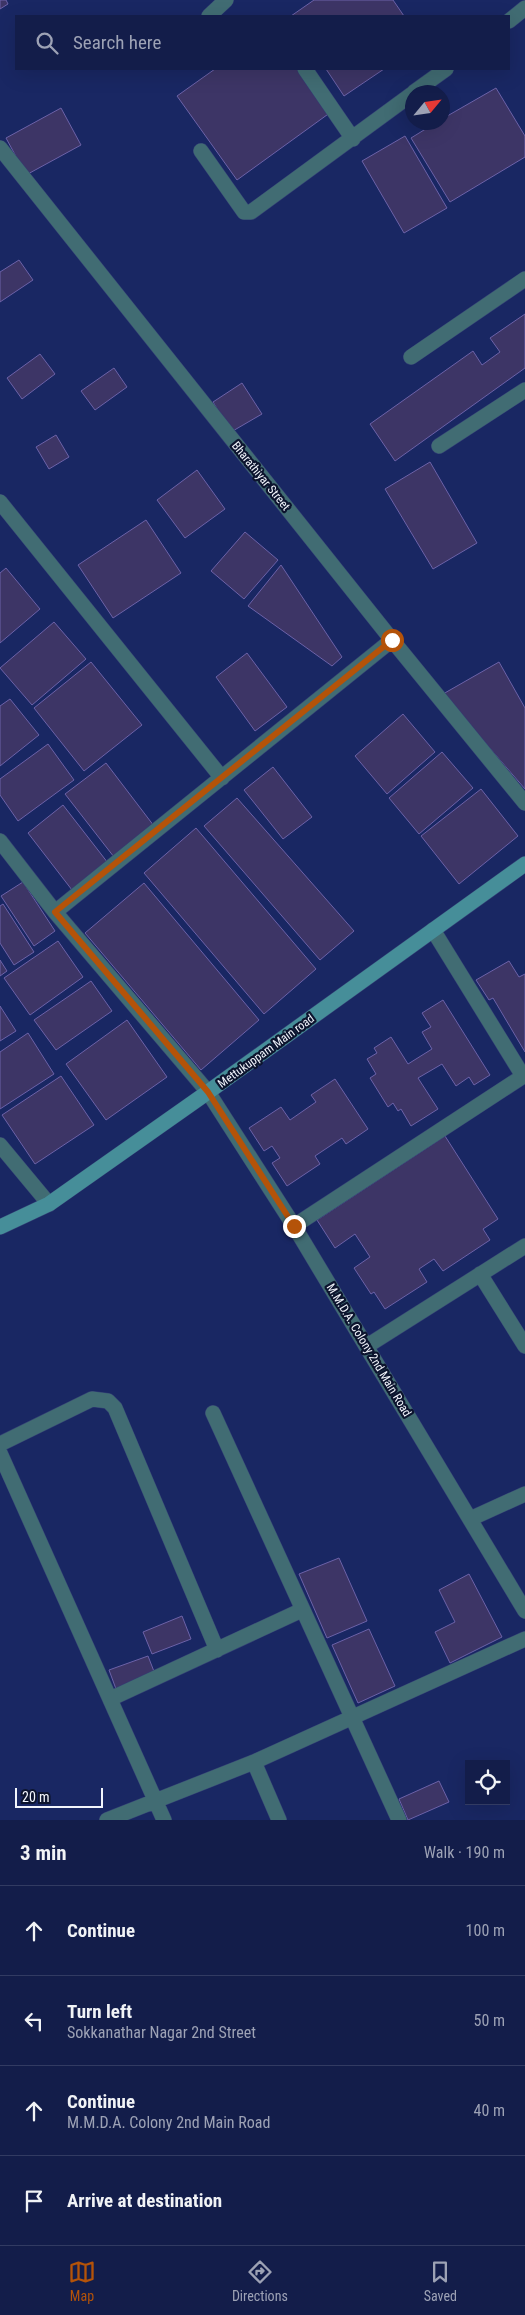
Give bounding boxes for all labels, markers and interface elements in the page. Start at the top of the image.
search box [15,15,510,70]
icon: search [33,29,61,57]
text: Search here [73,31,161,54]
north arrow [405,85,450,130]
street label: Bharathiyar Street [229,439,293,514]
route start [381,629,404,652]
street label: Mettukuppam Main road [215,1011,317,1091]
route end [283,1215,306,1238]
street label: M.M.D.A. Colony 2nd Main Road [324,1281,414,1419]
map controls [465,1760,510,1805]
button: locate [465,1760,510,1805]
scale bar [15,1785,102,1808]
text: 20 m [22,1789,50,1805]
text: 3 min [20,1841,67,1865]
text: Walk · 190 m [424,1843,505,1862]
icon: ahead [20,1917,48,1945]
text: Continue [67,1919,135,1942]
text: 100 m [466,1921,505,1940]
text: Turn left [67,2000,132,2023]
icon: left [20,2007,48,2035]
text: 50 m [473,2011,505,2030]
text: Sokkanathar Nagar 2nd Street [67,2023,256,2042]
text: Continue [67,2090,135,2113]
icon: ahead [20,2097,48,2125]
text: 40 m [473,2101,505,2120]
text: M.M.D.A. Colony 2nd Main Road [67,2113,270,2132]
icon: arrive [20,2187,48,2215]
text: Arrive at destination [67,2189,222,2212]
tab: Map [68,2258,96,2304]
tab: Directions [232,2258,288,2304]
tab: Saved [424,2258,457,2304]

